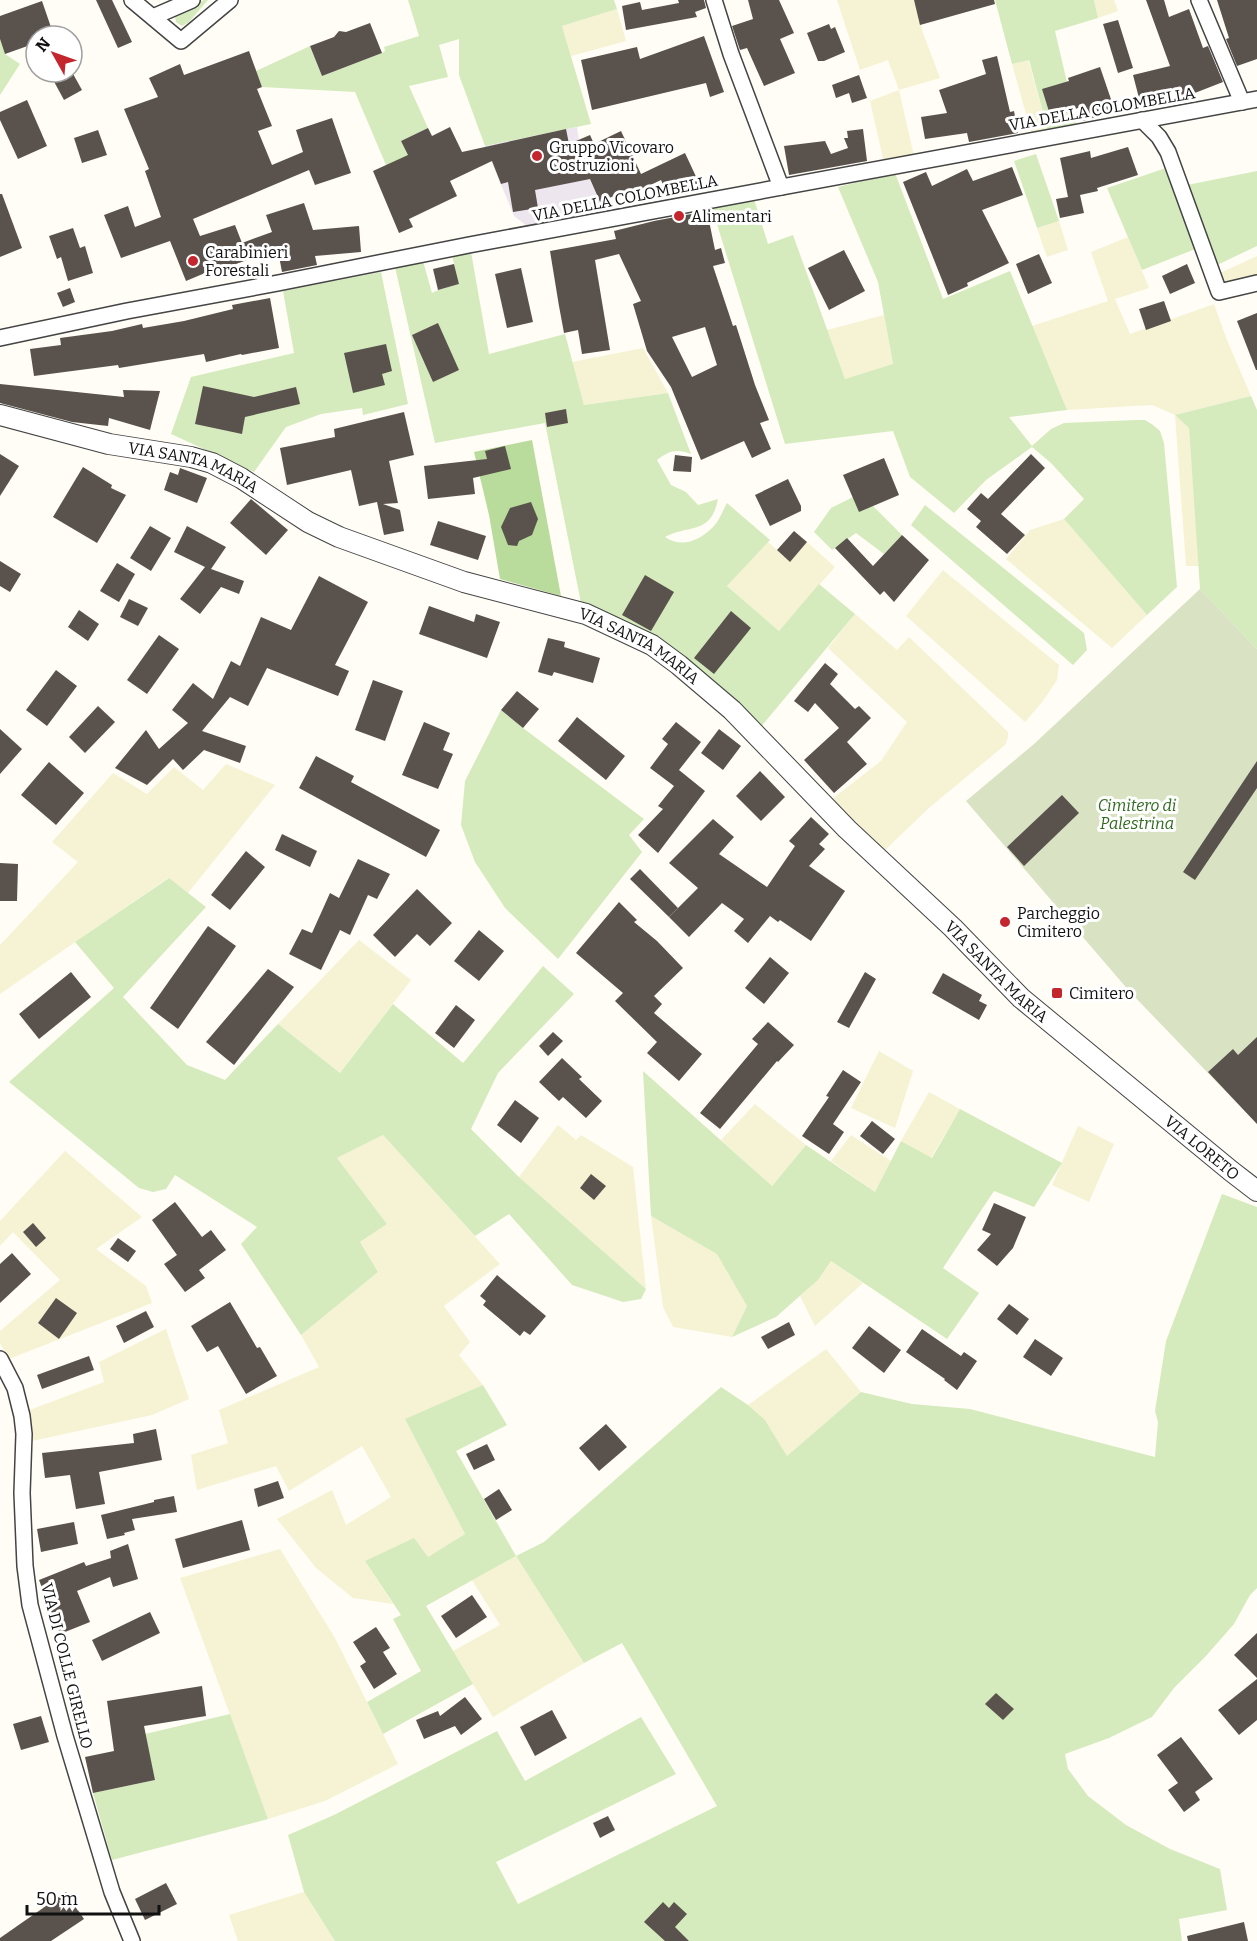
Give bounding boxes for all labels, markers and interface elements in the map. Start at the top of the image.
north arrow [24,24,84,84]
text: N [32,34,54,56]
street label: VIA DELLA COLOMBELLA [1007,83,1197,135]
place label: Gruppo Vicovaro Costruzioni [549,138,674,175]
marker: Gruppo Vicovaro Costruzioni [530,149,544,163]
street label: VIA DELLA COLOMBELLA [531,171,720,225]
place label: Alimentari [691,207,772,226]
marker: Alimentari [672,209,686,223]
place label: Carabinieri Forestali [205,243,289,280]
marker: Carabinieri Forestali [186,254,200,268]
street label: VIA SANTA MARIA [127,438,263,497]
street label: VIA SANTA MARIA [577,603,704,688]
park label: Cimitero di Palestrina [1098,796,1177,833]
place label: Parcheggio Cimitero [1017,904,1100,941]
marker: Parcheggio Cimitero [998,915,1012,929]
street label: VIA SANTA MARIA [941,916,1053,1026]
place label: Cimitero [1069,984,1134,1003]
marker: Cimitero [1050,986,1064,1000]
street label: VIA LORETO [1161,1111,1244,1184]
street label: VIA DI COLLE GIRELLO [37,1581,97,1751]
scale bar [27,1878,159,1916]
text: 50 m [36,1888,78,1910]

